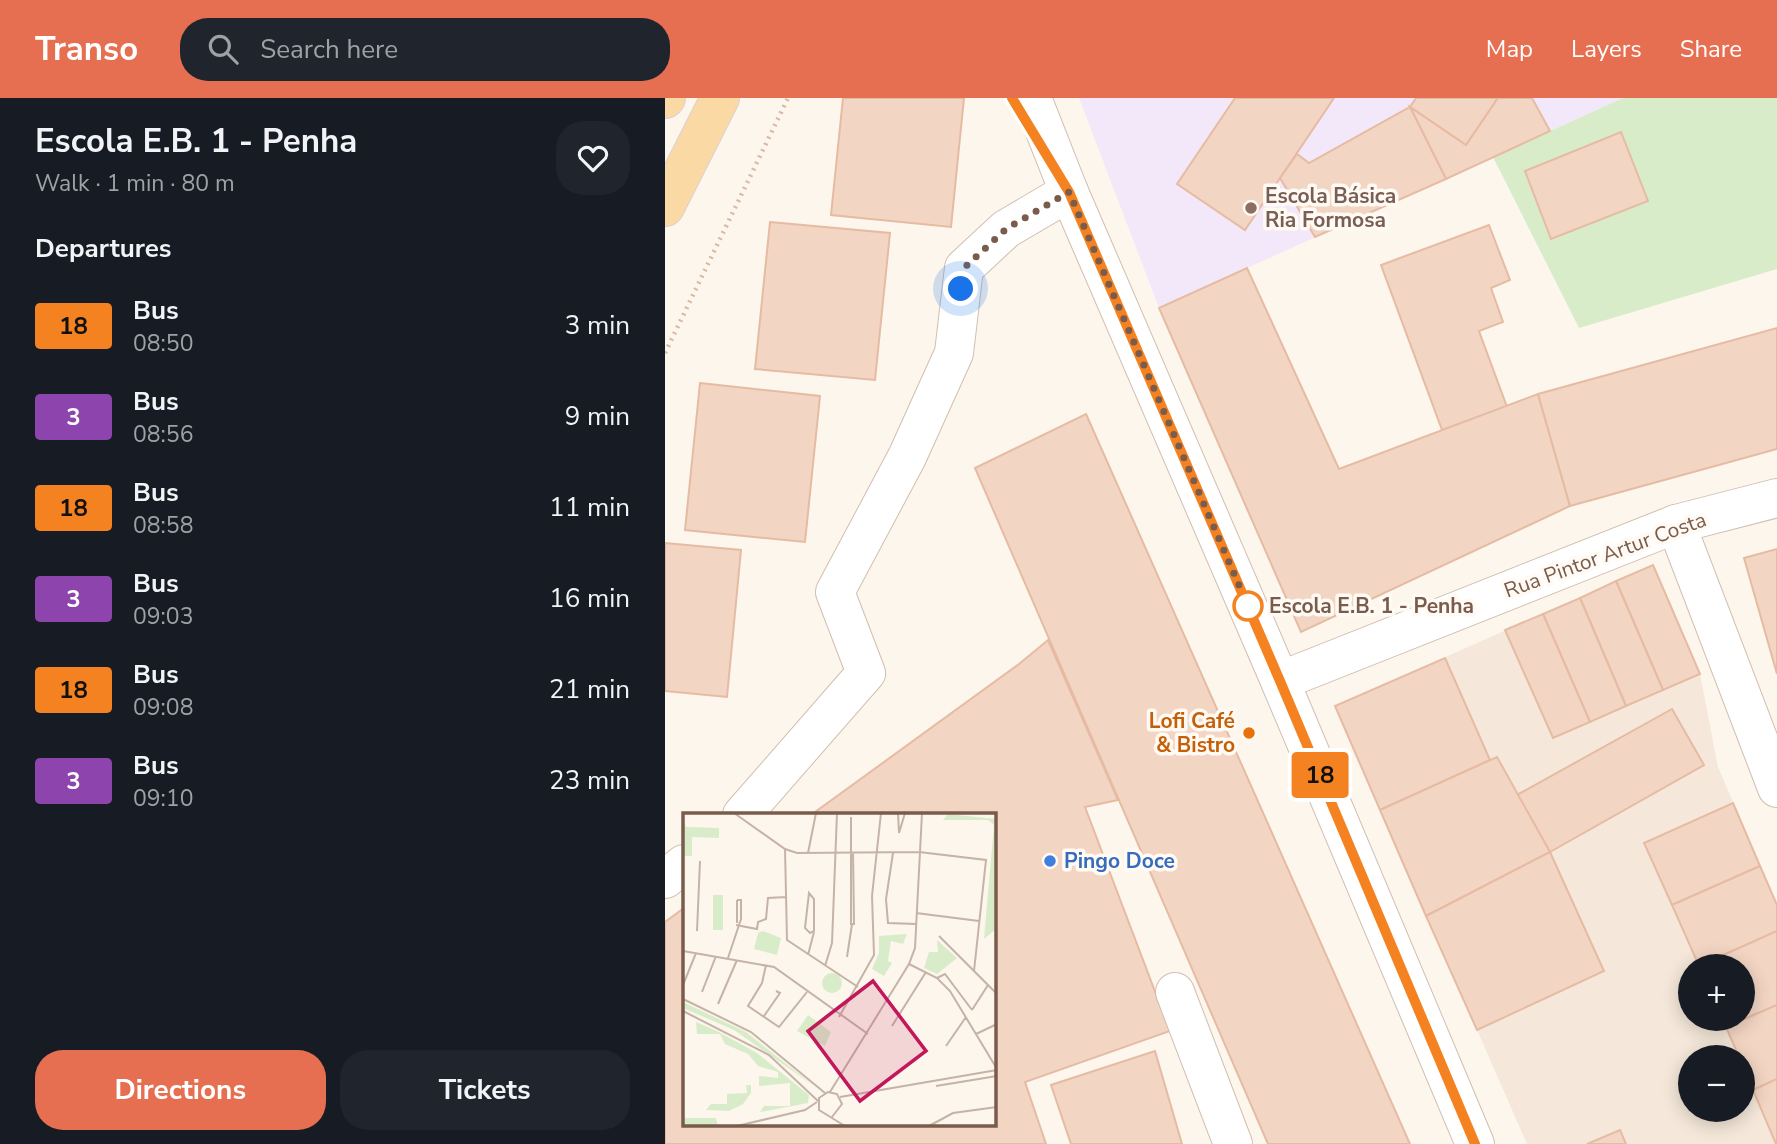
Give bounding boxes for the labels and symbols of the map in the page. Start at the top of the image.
place label: Escola Básica Ria Formosa [1265,182,1396,234]
marker: Escola Básica Ria Formosa [1243,200,1259,216]
your location [943,271,978,306]
street label: Rua Pintor Artur Costa [1500,505,1710,605]
marker: Escola E.B. 1 - Penha [1233,591,1263,621]
place label: Escola E.B. 1 - Penha [1269,592,1474,620]
place label: Lofi Café & Bistro [1149,707,1235,759]
marker: Lofi Café & Bistro [1241,725,1257,741]
line badge: 18 [1289,752,1351,798]
inset map [683,813,996,1126]
place label: Pingo Doce [1064,847,1175,875]
marker: Pingo Doce [1042,853,1058,869]

